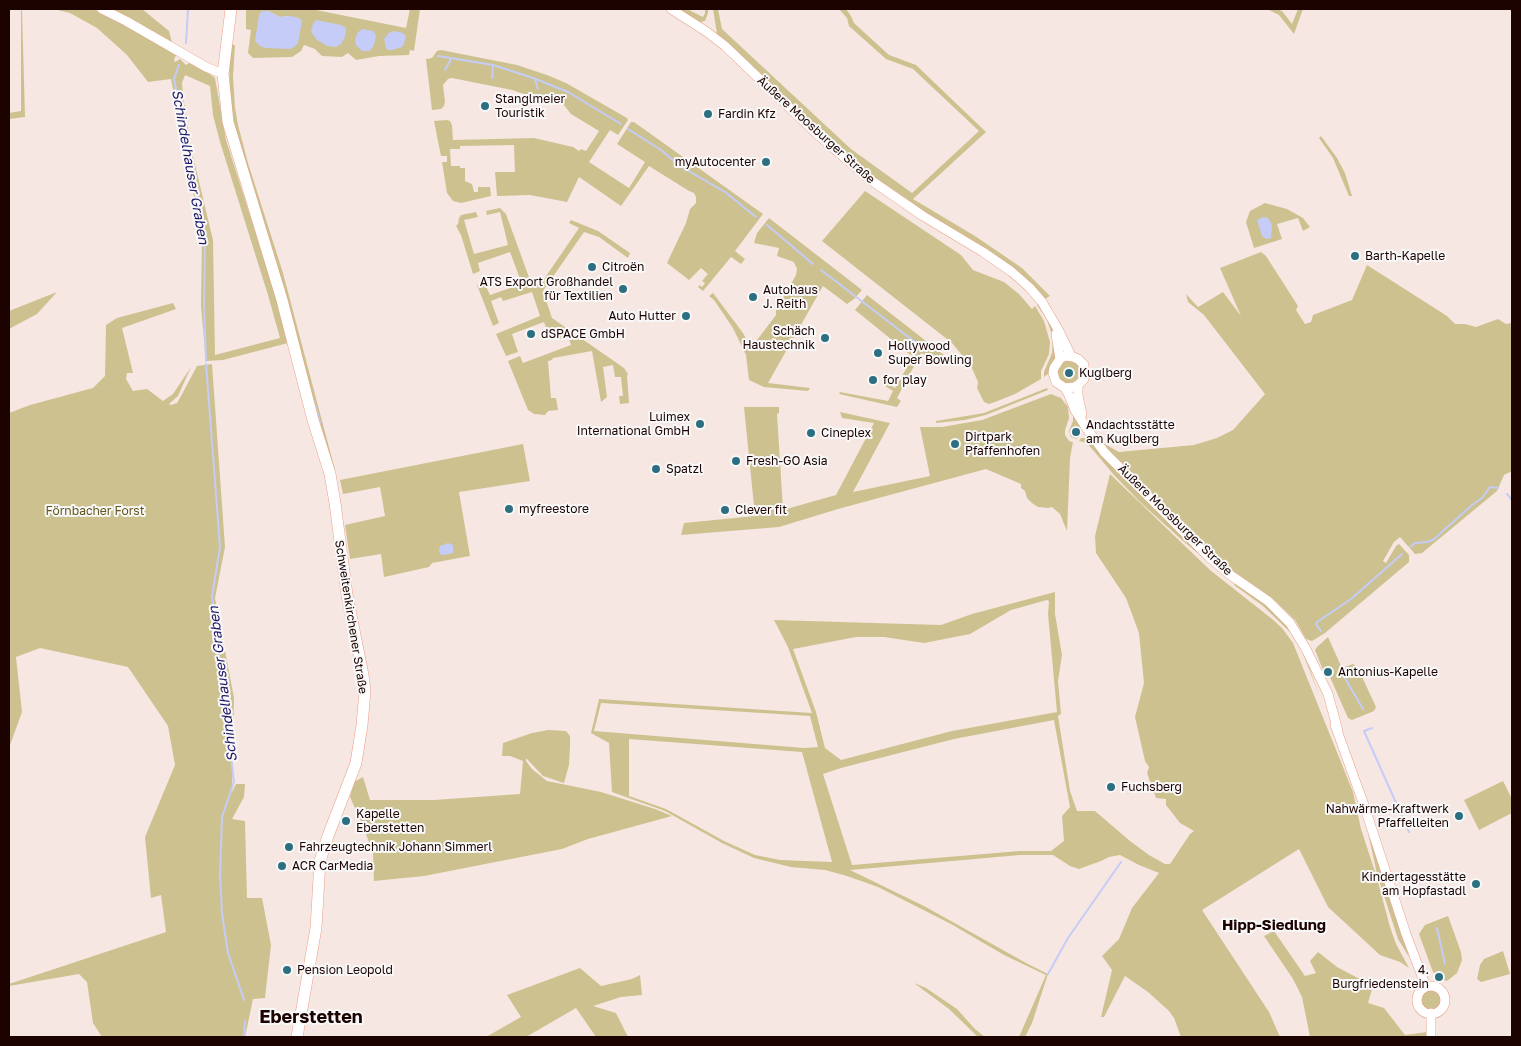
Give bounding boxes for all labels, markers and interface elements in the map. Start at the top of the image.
street label: Äußere Moosburger Straße [754,73,878,187]
water label: Schindelhauser Graben [168,88,212,246]
place label: Stanglmeier Touristik [495,92,565,120]
marker: Stanglmeier Touristik [479,100,491,112]
place label: Fardin Kfz [718,107,776,121]
marker: Fardin Kfz [702,108,714,120]
place label: myAutocenter [675,155,756,169]
marker: myAutocenter [760,156,772,168]
place label: Barth-Kapelle [1365,249,1445,263]
marker: Barth-Kapelle [1349,250,1361,262]
place label: Citroën [602,260,644,274]
marker: Citroën [586,261,598,273]
place label: ATS Export Großhandel für Textilien [480,275,613,303]
marker: ATS Export Großhandel für Textilien [617,283,629,295]
place label: Autohaus J. Reith [763,283,818,311]
marker: Autohaus J. Reith [747,291,759,303]
place label: Auto Hutter [608,309,676,323]
marker: Auto Hutter [680,310,692,322]
place label: Schäch Haustechnik [742,324,815,352]
place label: dSPACE GmbH [541,327,625,341]
marker: dSPACE GmbH [525,328,537,340]
marker: Schäch Haustechnik [819,332,831,344]
place label: Hollywood Super Bowling [888,339,972,367]
marker: Hollywood Super Bowling [872,347,884,359]
place label: Kuglberg [1079,366,1132,380]
marker: Kuglberg [1063,367,1075,379]
place label: for play [883,373,927,387]
marker: for play [867,374,879,386]
place label: Luimex International GmbH [577,410,690,438]
marker: Luimex International GmbH [694,418,706,430]
place label: Andachtsstätte am Kuglberg [1086,418,1175,446]
place label: Cineplex [821,426,871,440]
marker: Andachtsstätte am Kuglberg [1070,426,1082,438]
marker: Cineplex [805,427,817,439]
place label: Dirtpark Pfaffenhofen [965,430,1040,458]
marker: Dirtpark Pfaffenhofen [949,438,961,450]
place label: Fresh-GO Asia [746,454,828,468]
marker: Fresh-GO Asia [730,455,742,467]
place label: Spatzl [666,462,703,476]
street label: Äußere Moosburger Straße [1115,462,1235,578]
marker: Spatzl [650,463,662,475]
place label: myfreestore [519,502,589,516]
marker: myfreestore [503,503,515,515]
place label: Clever fit [735,503,787,517]
park label: Förnbacher Forst [45,504,145,518]
marker: Clever fit [719,504,731,516]
street label: Schweitenkirchener Straße [332,539,370,695]
water label: Schindelhauser Graben [205,605,241,763]
place label: Antonius-Kapelle [1338,665,1438,679]
marker: Antonius-Kapelle [1322,666,1334,678]
place label: Fuchsberg [1121,780,1182,794]
marker: Fuchsberg [1105,781,1117,793]
place label: Nahwärme-Kraftwerk Pfaffelleiten [1326,802,1449,830]
place label: Kapelle Eberstetten [356,807,424,835]
marker: Nahwärme-Kraftwerk Pfaffelleiten [1453,810,1465,822]
marker: Kapelle Eberstetten [340,815,352,827]
place label: Fahrzeugtechnik Johann Simmerl [299,840,492,854]
marker: Fahrzeugtechnik Johann Simmerl [283,841,295,853]
place label: ACR CarMedia [292,859,373,873]
marker: ACR CarMedia [276,860,288,872]
place label: Kindertagesstätte am Hopfastadl [1361,870,1466,898]
marker: Kindertagesstätte am Hopfastadl [1470,878,1482,890]
district label: Hipp-Siedlung [1222,916,1326,934]
place label: Pension Leopold [297,963,393,977]
place label: 4. Burgfriedenstein [1332,963,1429,991]
marker: Pension Leopold [281,964,293,976]
marker: 4. Burgfriedenstein [1433,971,1445,983]
district label: Eberstetten [259,1006,363,1028]

